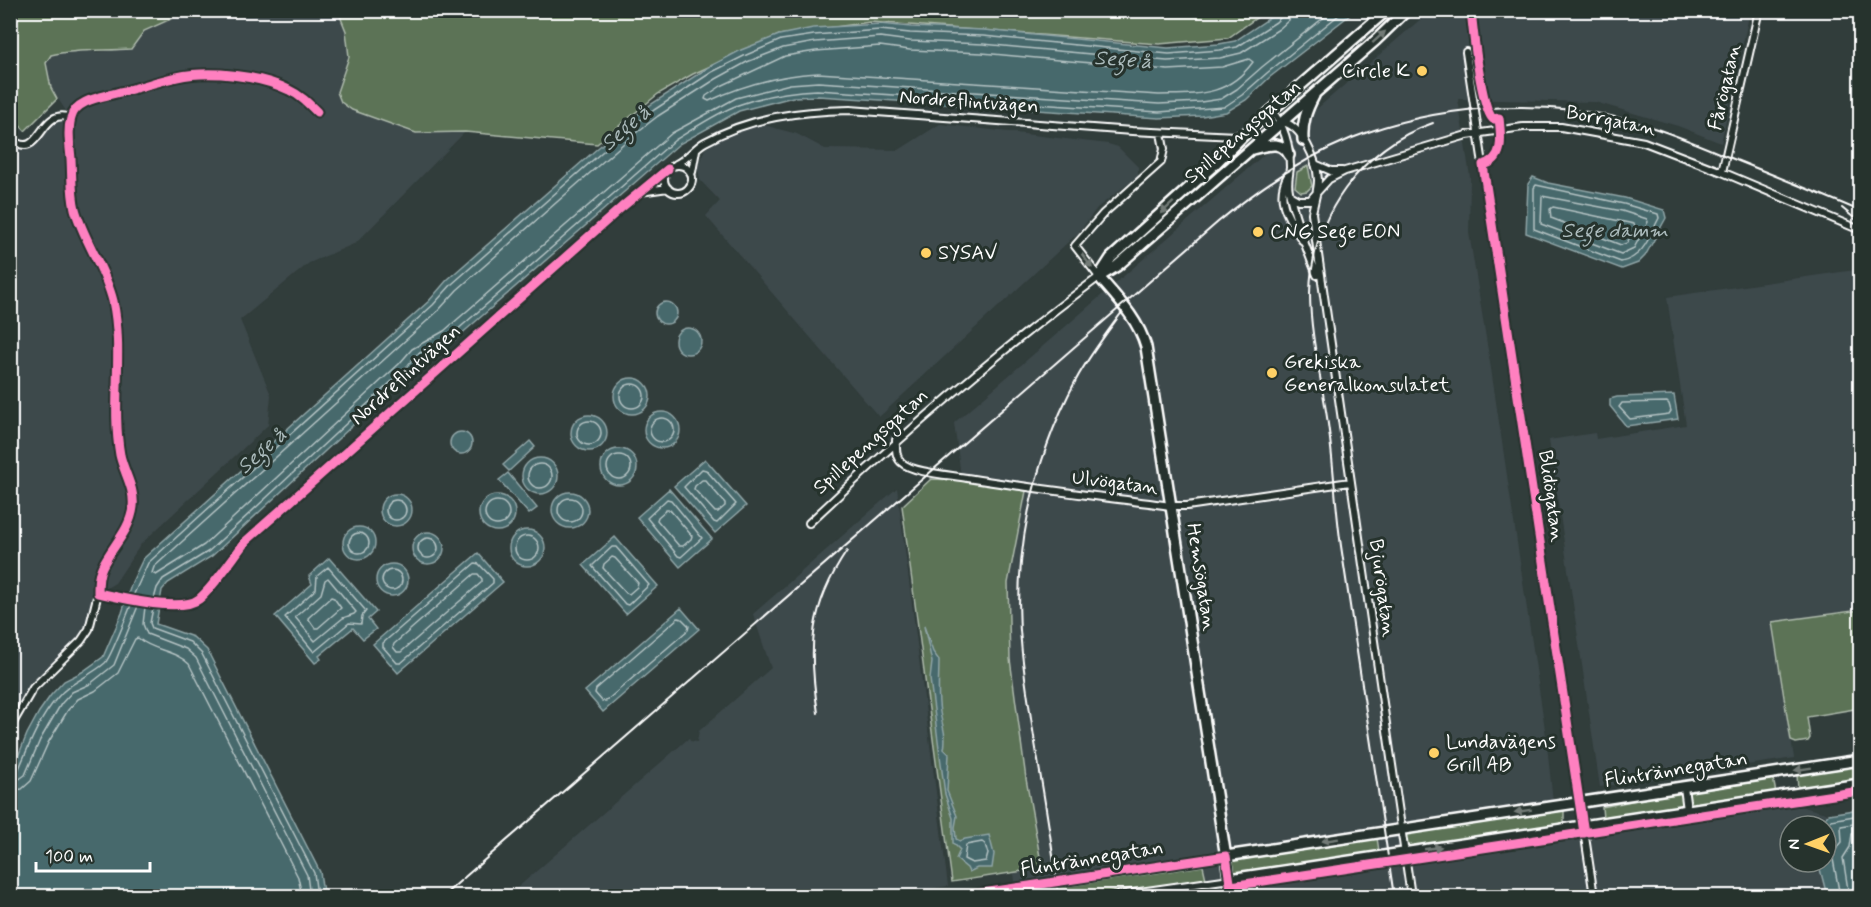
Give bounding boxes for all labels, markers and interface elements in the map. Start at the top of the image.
one-way arrow [1371,31,1385,45]
street label: Fårögatan [1702,41,1748,133]
water label: Sege å [1093,44,1153,78]
place label: Circle K [1342,58,1410,85]
marker: Circle K [1415,64,1429,78]
street label: Spillepengsgatan [1179,74,1308,191]
street label: Nordreflintvägen [898,84,1040,120]
water label: Sege å [595,98,658,159]
street label: Borrgatan [1564,99,1659,143]
one-way arrow [1160,201,1175,214]
water label: Sege damm [1562,217,1668,247]
place label: CNG Sege EON [1270,219,1400,248]
marker: CNG Sege EON [1251,225,1265,239]
place label: SYSAV [938,240,997,267]
marker: SYSAV [919,246,933,260]
one-way arrow [1081,254,1093,269]
street label: Nordreflintvägen [345,318,467,432]
place label: Grekiska Generalkonsulatet [1284,349,1450,399]
marker: Grekiska Generalkonsulatet [1265,366,1279,380]
street label: Spillepengsgatan [808,383,935,502]
water label: Sege å [231,421,294,482]
street label: Blidögatan [1531,448,1571,544]
street label: Ulvögatan [1070,464,1160,502]
street label: Hemsögatan [1179,521,1223,633]
street label: Bjurögatan [1362,537,1402,639]
place label: Lundavägens Grill AB [1446,729,1556,779]
street label: Flintrännegatan [1603,745,1750,796]
marker: Lundavägens Grill AB [1427,746,1441,760]
one-way arrow [1793,764,1812,773]
one-way arrow [1513,806,1532,815]
north arrow [1778,814,1838,874]
street label: Flintrännegatan [1019,834,1166,885]
scale bar [36,835,150,873]
one-way arrow [1320,836,1339,845]
text: N [1784,839,1805,850]
one-way arrow [1424,843,1443,852]
text: 100 m [45,845,93,869]

